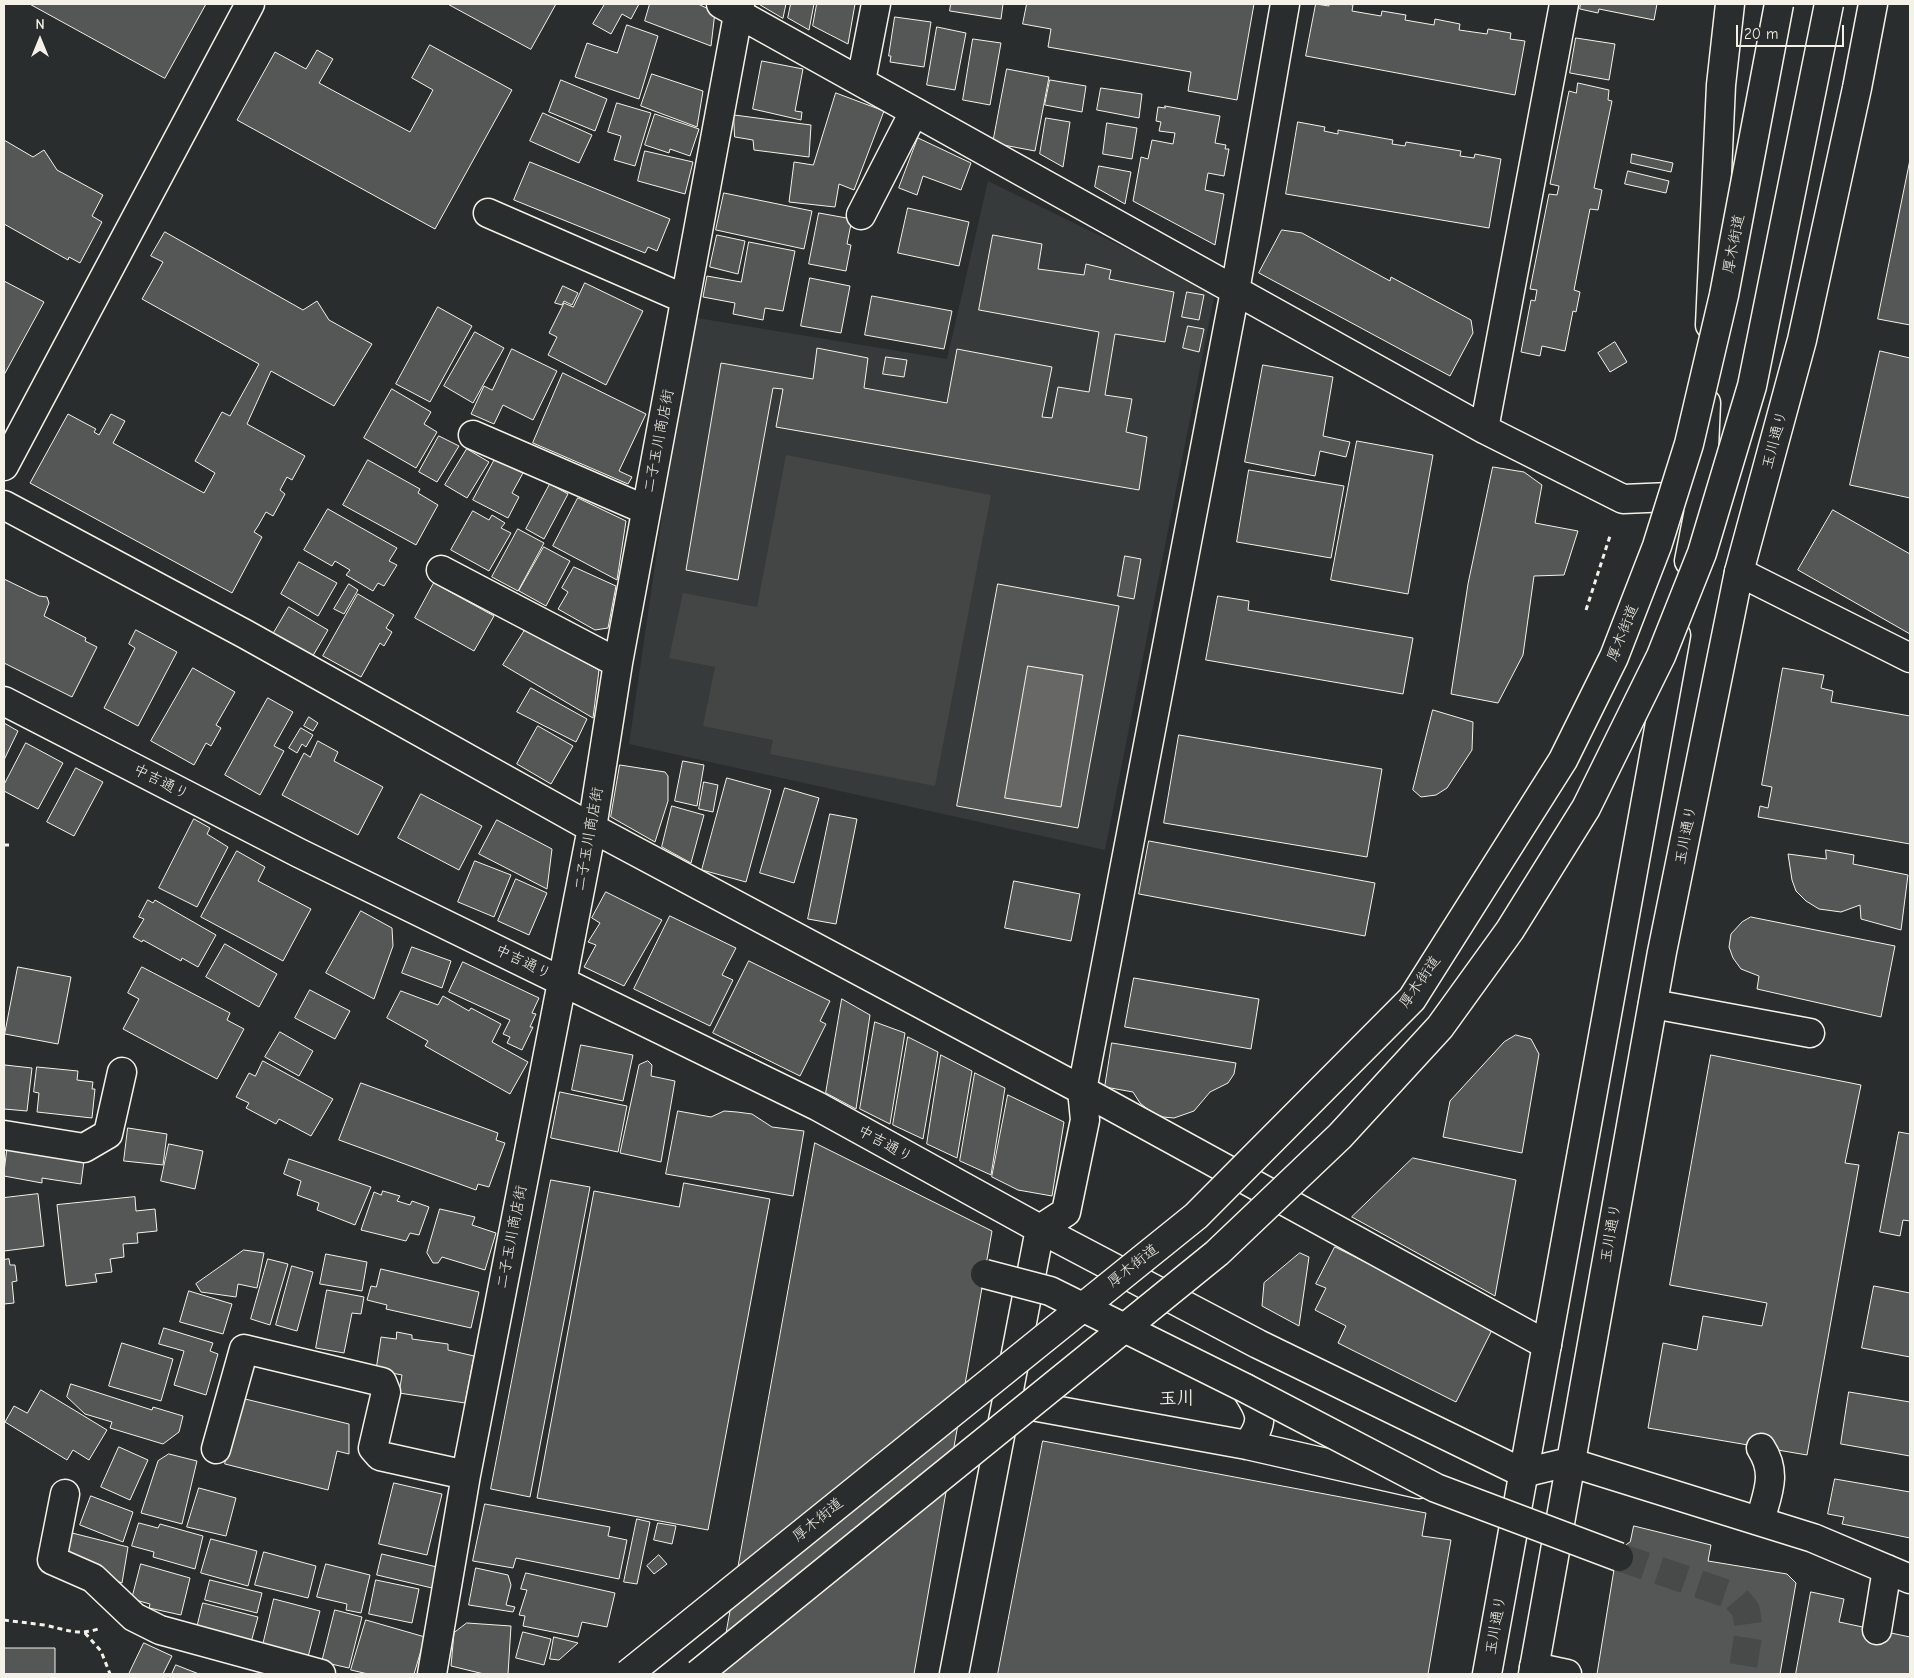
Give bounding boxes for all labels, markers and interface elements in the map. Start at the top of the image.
north arrow [15,15,65,65]
scale bar [1739,15,1846,47]
text: N [35,16,45,33]
text: 20 m [1744,25,1778,43]
street label: 厚木街道 [1719,213,1749,275]
street label: 二子玉川商店街 [640,388,678,494]
street label: 玉川通り [1759,409,1791,471]
street label: 厚木街道 [1603,602,1643,664]
street label: 中吉通り [130,760,192,804]
street label: 二子玉川商店街 [571,786,607,892]
street label: 玉川通り [1671,804,1701,866]
street label: 中吉通り [492,941,554,983]
street label: 厚木街道 [1395,952,1445,1012]
street label: 中吉通り [854,1122,916,1166]
street label: 二子玉川商店街 [493,1184,531,1290]
street label: 玉川通り [1597,1202,1625,1264]
street label: 厚木街道 [1104,1240,1162,1292]
district label: 玉川 [1159,1388,1195,1410]
street label: 厚木街道 [789,1494,847,1546]
street label: 玉川通り [1482,1594,1510,1656]

